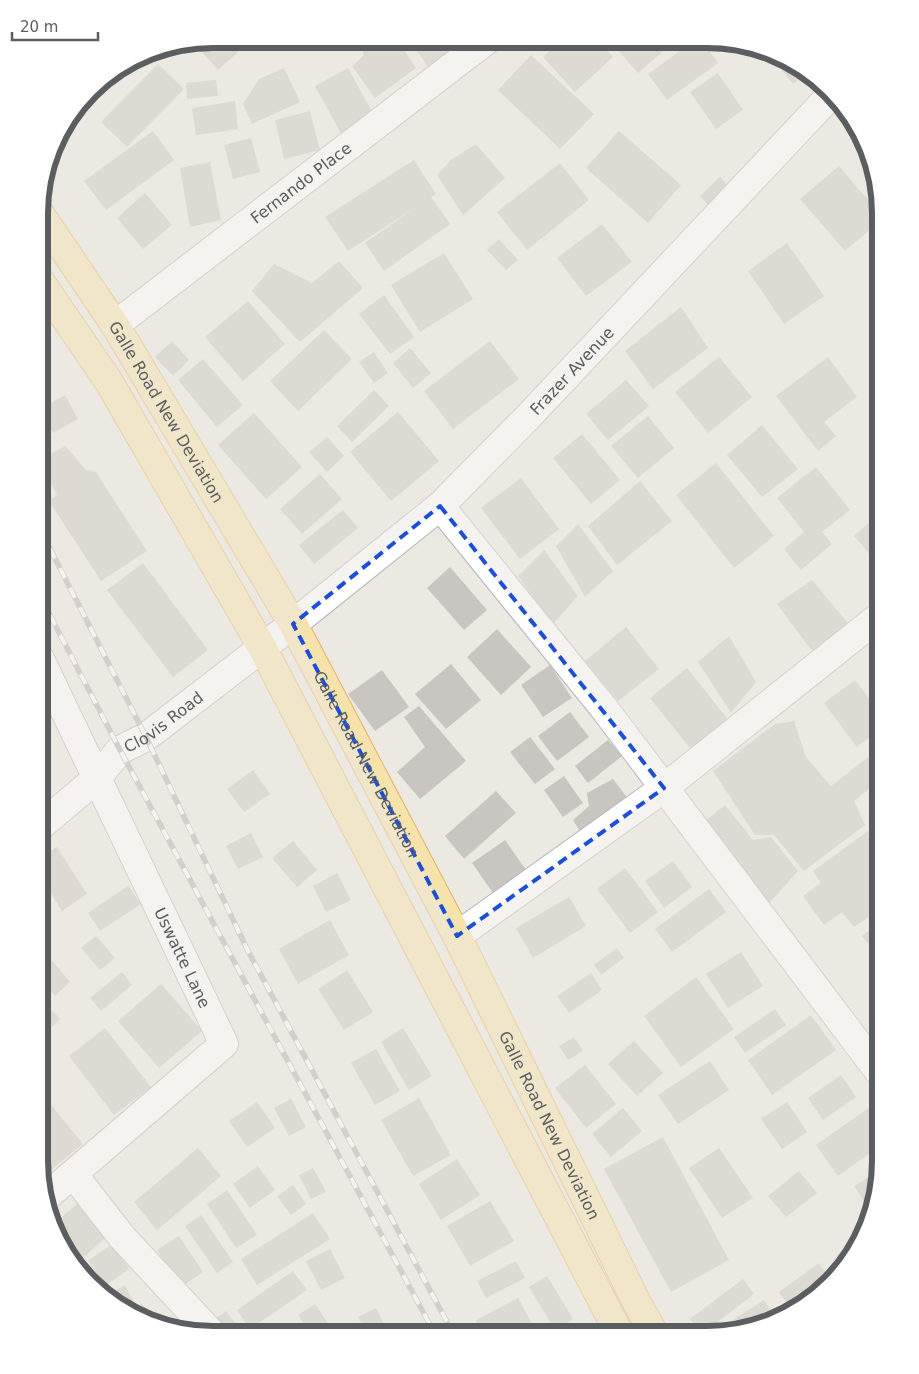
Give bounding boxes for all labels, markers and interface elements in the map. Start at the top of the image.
scale bar [12,10,99,42]
text: 20 m [20,18,58,36]
street label: Fernando Place [247,138,355,228]
street label: Galle Road New Deviation [105,318,228,506]
street label: Frazer Avenue [526,323,618,419]
street label: Galle Road New Deviation [309,668,423,861]
street label: Clovis Road [121,688,207,757]
street label: Uswatte Lane [150,905,214,1011]
street label: Galle Road New Deviation [495,1028,604,1223]

